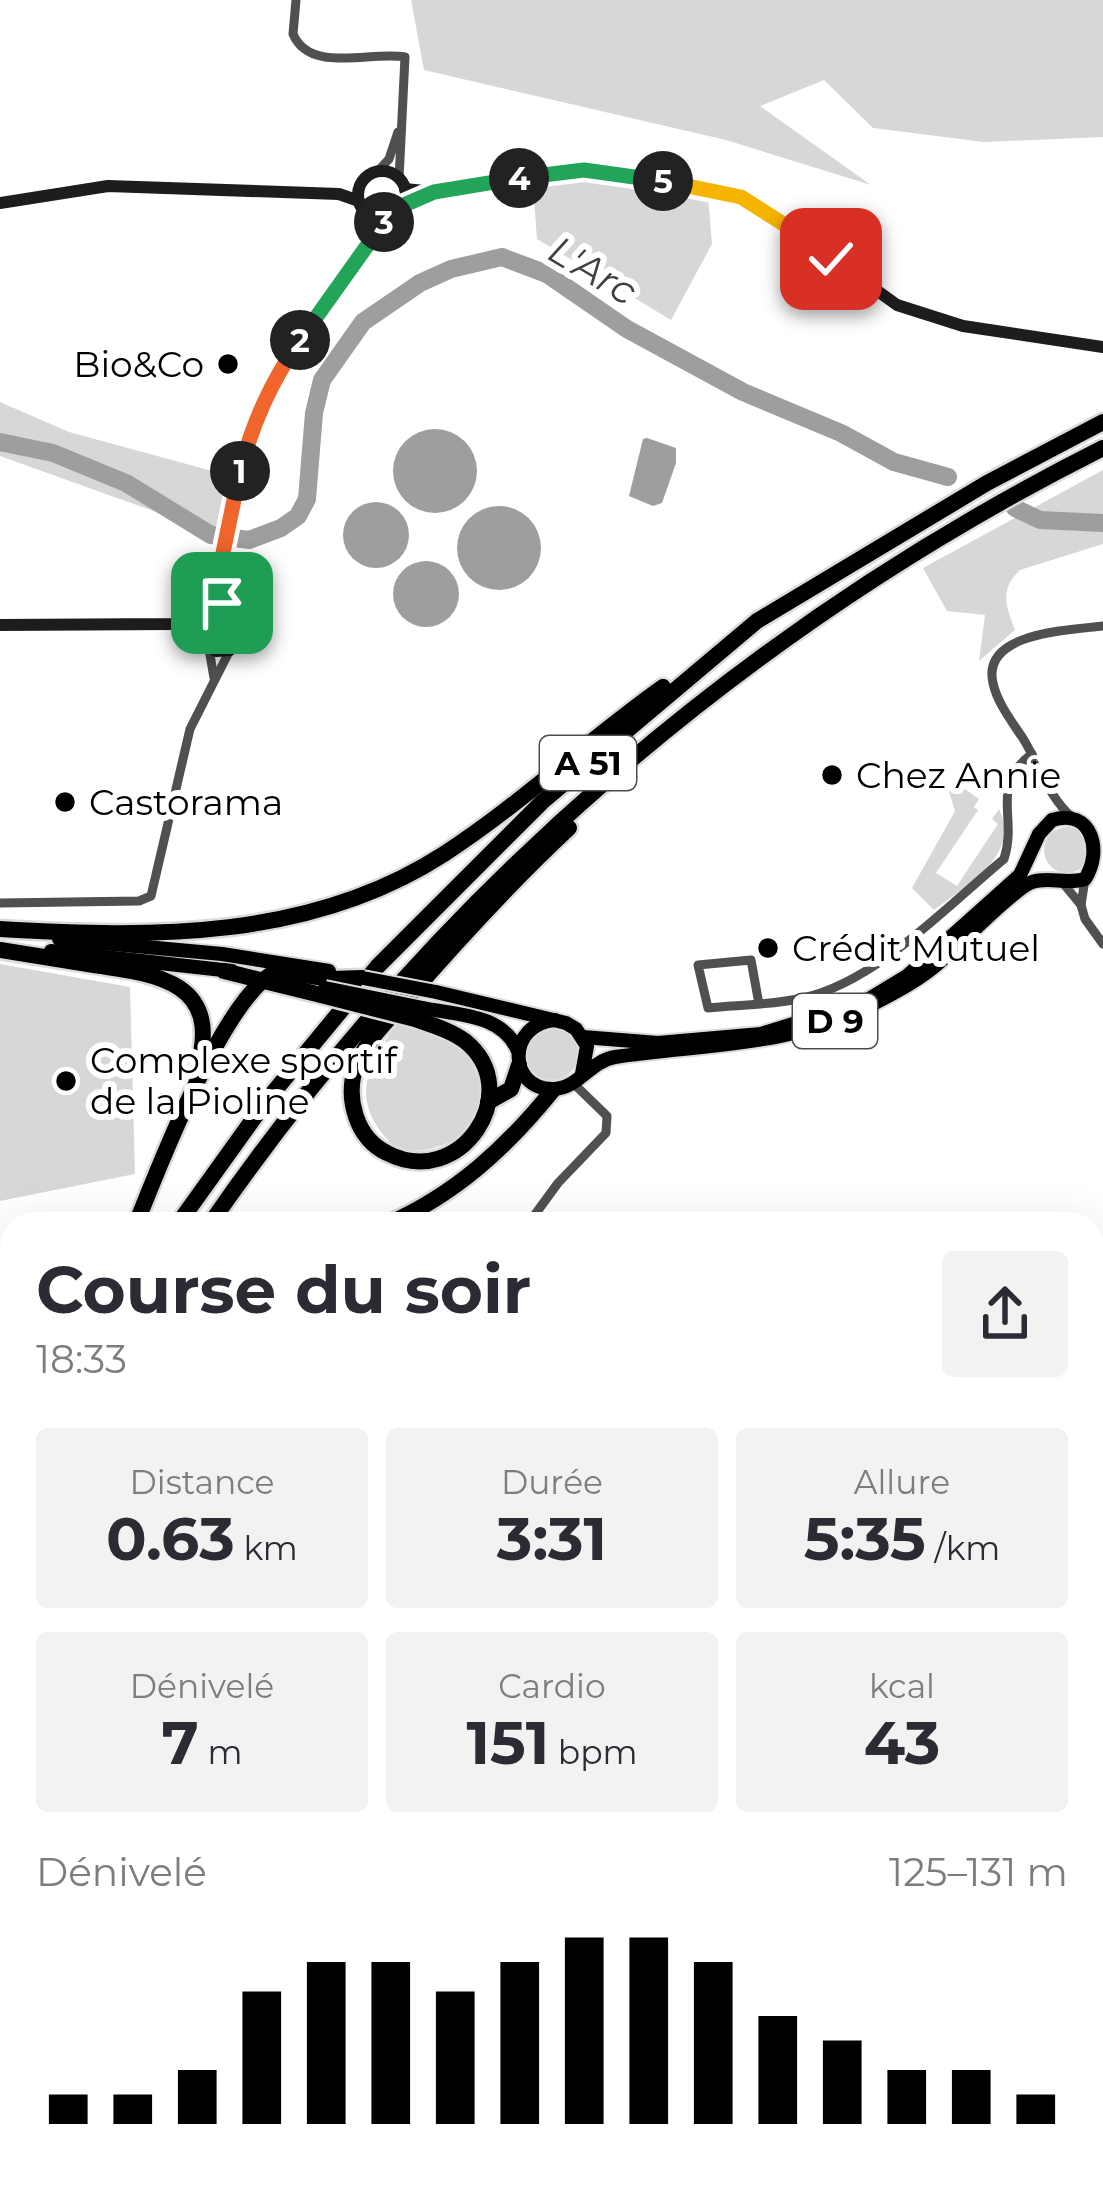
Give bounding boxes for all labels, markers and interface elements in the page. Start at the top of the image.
pin: 4 [489,148,549,208]
pin: 5 [633,151,693,211]
text: 4 [508,158,530,198]
text: 5 [653,161,673,201]
pin: 3 [354,192,414,252]
text: 3 [374,202,394,242]
pin [780,208,882,310]
water label: L'Arc [540,225,646,315]
icon: check [798,226,864,292]
pin: 2 [270,310,330,370]
text: 2 [290,320,310,360]
place label: Bio&Co [73,342,204,386]
marker: Bio&Co [215,351,241,377]
pin: 1 [210,441,270,501]
text: 1 [234,451,246,491]
pin [171,552,273,654]
icon: arrive [189,570,255,636]
road number: A 51 [540,736,636,790]
place label: Chez Annie [856,753,1061,797]
marker: Chez Annie [819,762,845,788]
place label: Castorama [89,780,283,824]
marker: Castorama [52,789,78,815]
place label: Crédit Mutuel [792,926,1040,970]
marker: Crédit Mutuel [755,935,781,961]
road number: D 9 [793,994,877,1048]
place label: Complexe sportif de la Pioline [90,1038,398,1123]
marker: Complexe sportif de la Pioline [53,1068,79,1094]
text: Course du soir [36,1249,531,1330]
button: share [942,1251,1068,1377]
text: 18:33 [36,1335,127,1383]
text: Distance [130,1462,274,1502]
text: Durée [501,1462,603,1502]
text: Allure [854,1462,950,1502]
text: 0.63 [106,1502,235,1575]
text: 3:31 [497,1502,607,1575]
text: 5:35 [804,1502,926,1575]
text: km [235,1528,298,1568]
text: /km [926,1528,1000,1568]
text: Dénivelé [130,1666,274,1706]
text: Cardio [498,1666,606,1706]
text: kcal [869,1666,935,1706]
text: 7 [162,1706,199,1779]
text: 151 [466,1706,549,1779]
text: 43 [864,1706,940,1779]
text: m [199,1732,242,1772]
text: bpm [549,1732,638,1772]
text: Dénivelé [36,1848,207,1896]
text: 125–131 m [889,1848,1068,1896]

